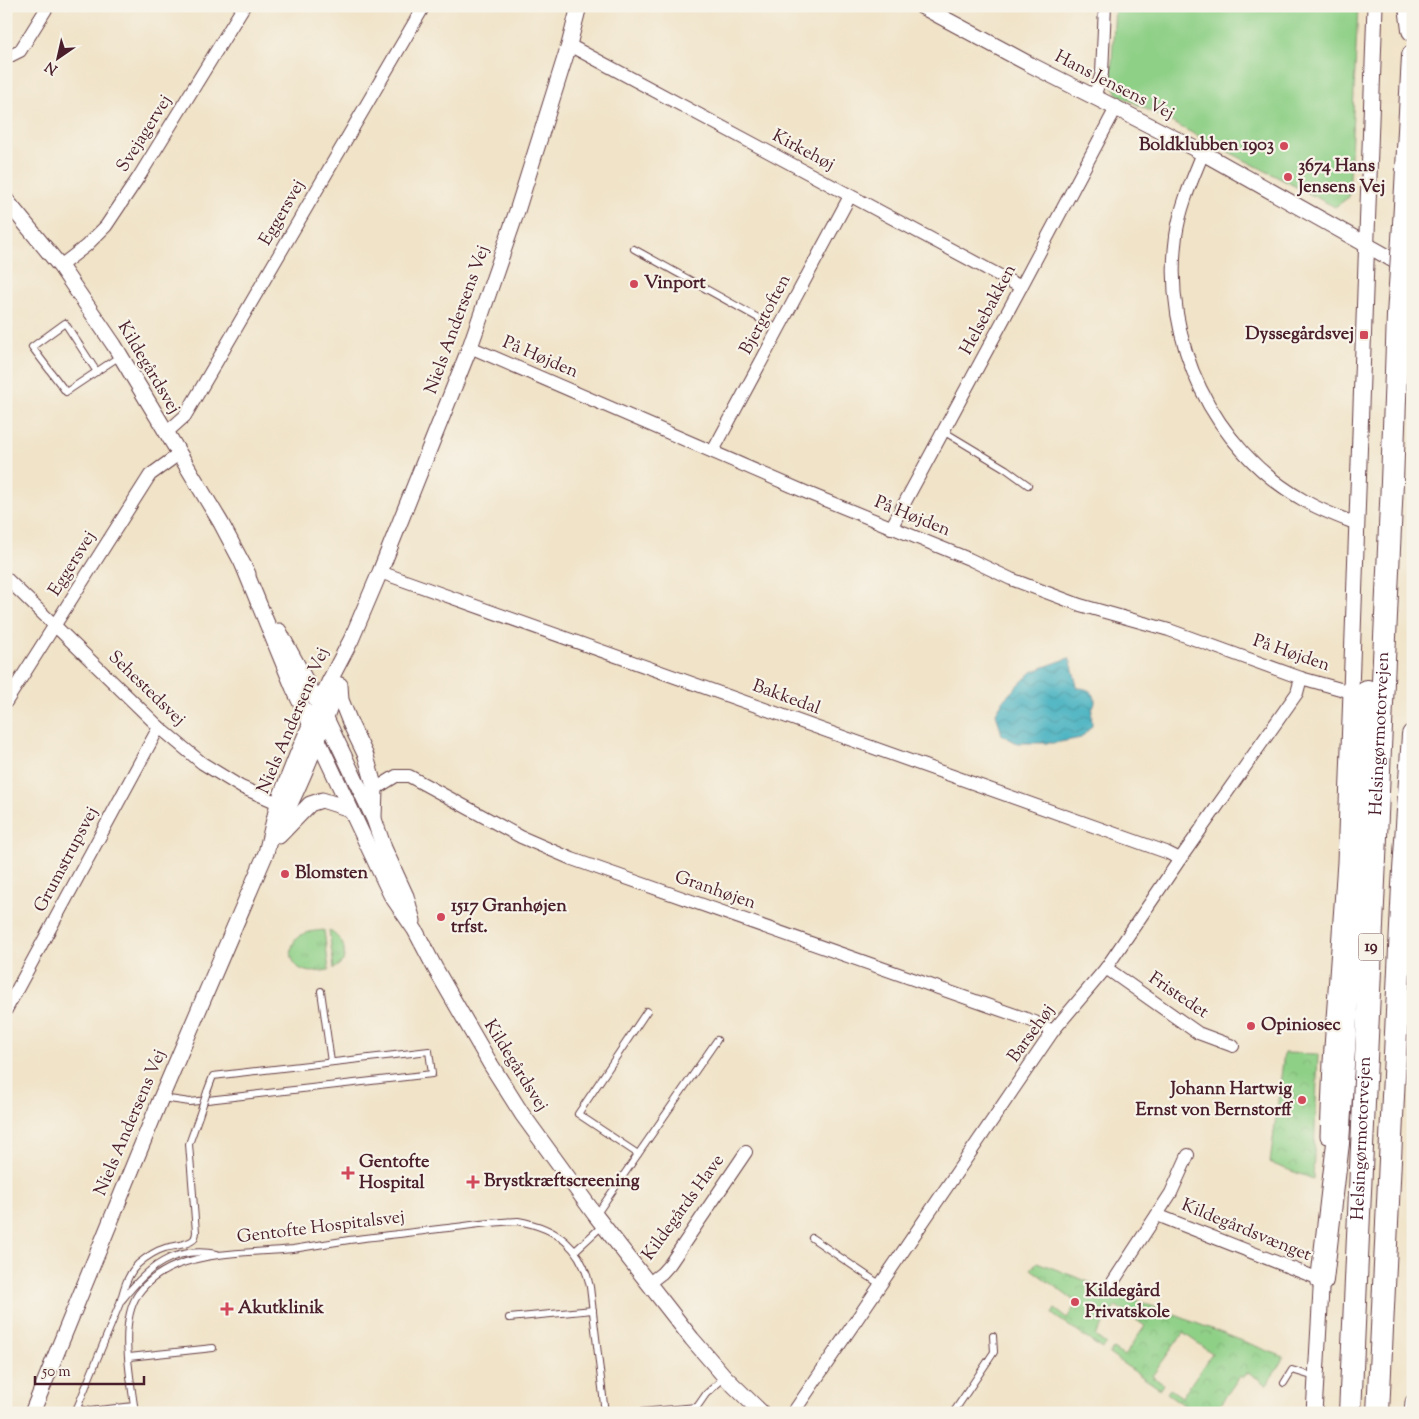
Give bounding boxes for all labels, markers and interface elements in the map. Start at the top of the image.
north arrow [32,32,82,82]
street label: Hans Jensens Vej [1050,45,1178,127]
text: N [42,56,62,79]
street label: Svejagervej [111,90,179,178]
street label: Kirkehøj [767,124,839,178]
place label: Boldklubben 1903 [1139,133,1274,159]
marker: Boldklubben 1903 [1278,140,1290,152]
place label: 3674 Hans Jensens Vej [1296,154,1385,201]
marker: 3674 Hans Jensens Vej [1282,171,1294,183]
street label: Eggersvej [254,175,312,251]
street label: Niels Andersens Vej [419,242,497,398]
street label: Helsebakken [954,260,1024,360]
street label: Bjergtoften [734,270,798,360]
place label: Vinport [644,271,707,297]
marker: Vinport [628,278,640,290]
street label: Kildegårdsvej [110,317,186,419]
place label: Dyssegårdsvej [1245,322,1354,348]
marker: Dyssegårdsvej [1358,329,1370,341]
street label: På Højden [498,330,582,386]
street label: På Højden [870,490,954,544]
street label: Eggersvej [43,526,103,602]
street label: På Højden [1249,629,1333,679]
street label: Niels Andersens Vej [251,644,337,798]
street label: Sehestedsvej [101,645,191,733]
street label: Helsingørmotorvejen [1364,651,1397,816]
street label: Bakkedal [748,674,824,722]
street label: Grumstrupsvej [28,803,106,917]
place label: Blomsten [295,861,368,887]
street label: Granhøjen [671,865,760,917]
marker: Blomsten [279,868,291,880]
place label: 1517 Granhøjen trfst. [451,894,567,941]
marker: 1517 Granhøjen trfst. [435,911,447,923]
road number: 19 [1358,934,1384,960]
street label: Fristedet [1143,966,1213,1026]
street label: Barsehøj [1002,999,1062,1069]
place label: Opiniosec [1261,1013,1341,1039]
street label: Kildegårdsvej [476,1015,554,1117]
marker: Opiniosec [1245,1020,1257,1032]
street label: Niels Andersens Vej [88,1046,174,1200]
street label: Helsingørmotorvejen [1346,1055,1379,1221]
place label: Johann Hartwig Ernst von Bernstorff [1136,1077,1293,1124]
marker: Johann Hartwig Ernst von Bernstorff [1296,1094,1308,1106]
place label: Gentofte Hospital [359,1150,430,1197]
street label: Kildegårds Have [637,1150,731,1266]
marker: Gentofte Hospital [341,1166,355,1180]
place label: Brystkræftscreening [484,1169,640,1195]
marker: Brystkræftscreening [466,1175,480,1189]
street label: Kildegårdsvænget [1177,1193,1315,1269]
street label: Gentofte Hospitalsvej [236,1205,406,1251]
place label: Kildegård Privatskole [1085,1279,1170,1326]
place label: Akutklinik [238,1296,324,1322]
marker: Kildegård Privatskole [1069,1296,1081,1308]
marker: Akutklinik [220,1302,234,1316]
scale bar [35,1354,144,1386]
text: 50 m [41,1362,71,1383]

